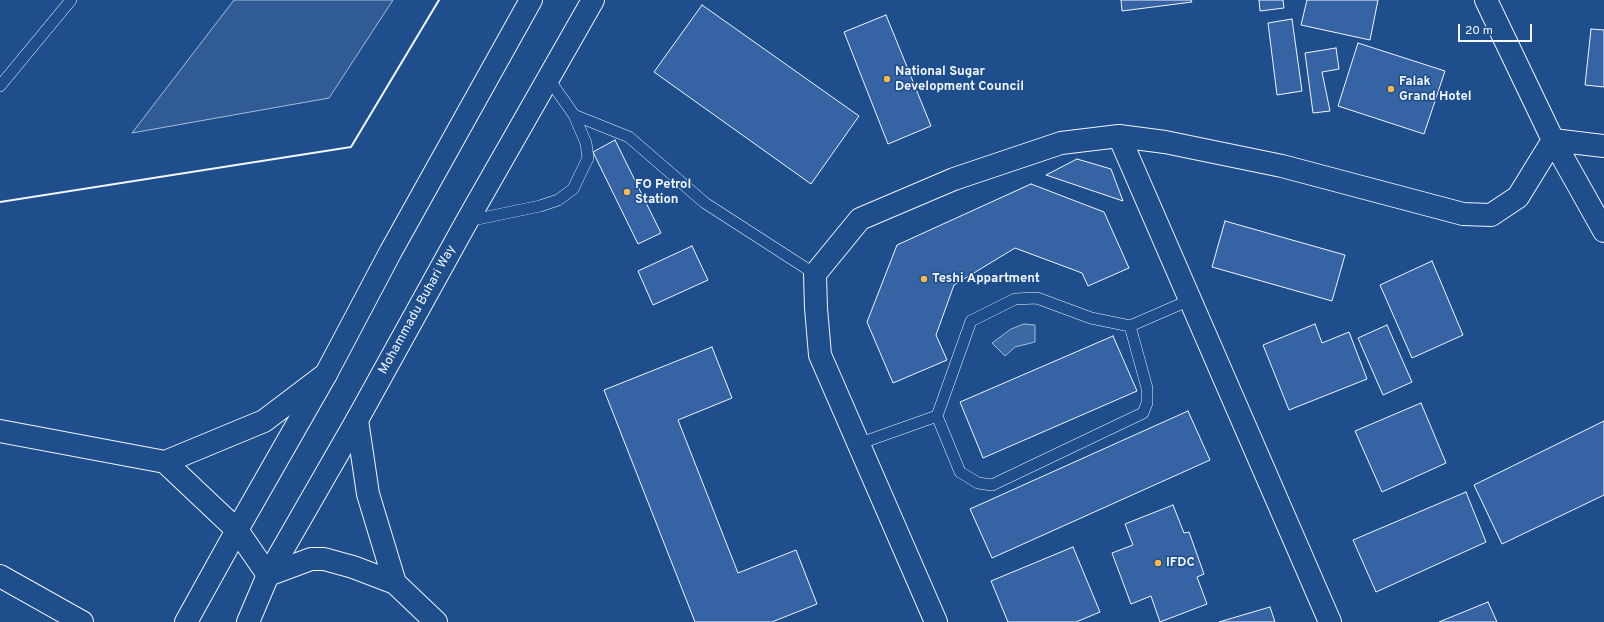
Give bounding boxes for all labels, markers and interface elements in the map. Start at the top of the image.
scale bar [1460,16,1534,42]
text: 20 m [1465,23,1493,39]
place label: National Sugar Development Council [895,64,1024,95]
marker: National Sugar Development Council [882,74,892,84]
place label: Falak Grand Hotel [1399,74,1472,105]
marker: Falak Grand Hotel [1386,84,1396,94]
place label: FO Petrol Station [635,177,691,208]
marker: FO Petrol Station [622,187,632,197]
street label: Mohammadu Buhari Way [376,243,460,377]
place label: Teshi Appartment [932,271,1040,287]
marker: Teshi Appartment [919,274,929,284]
place label: IFDC [1166,555,1195,571]
marker: IFDC [1153,558,1163,568]

